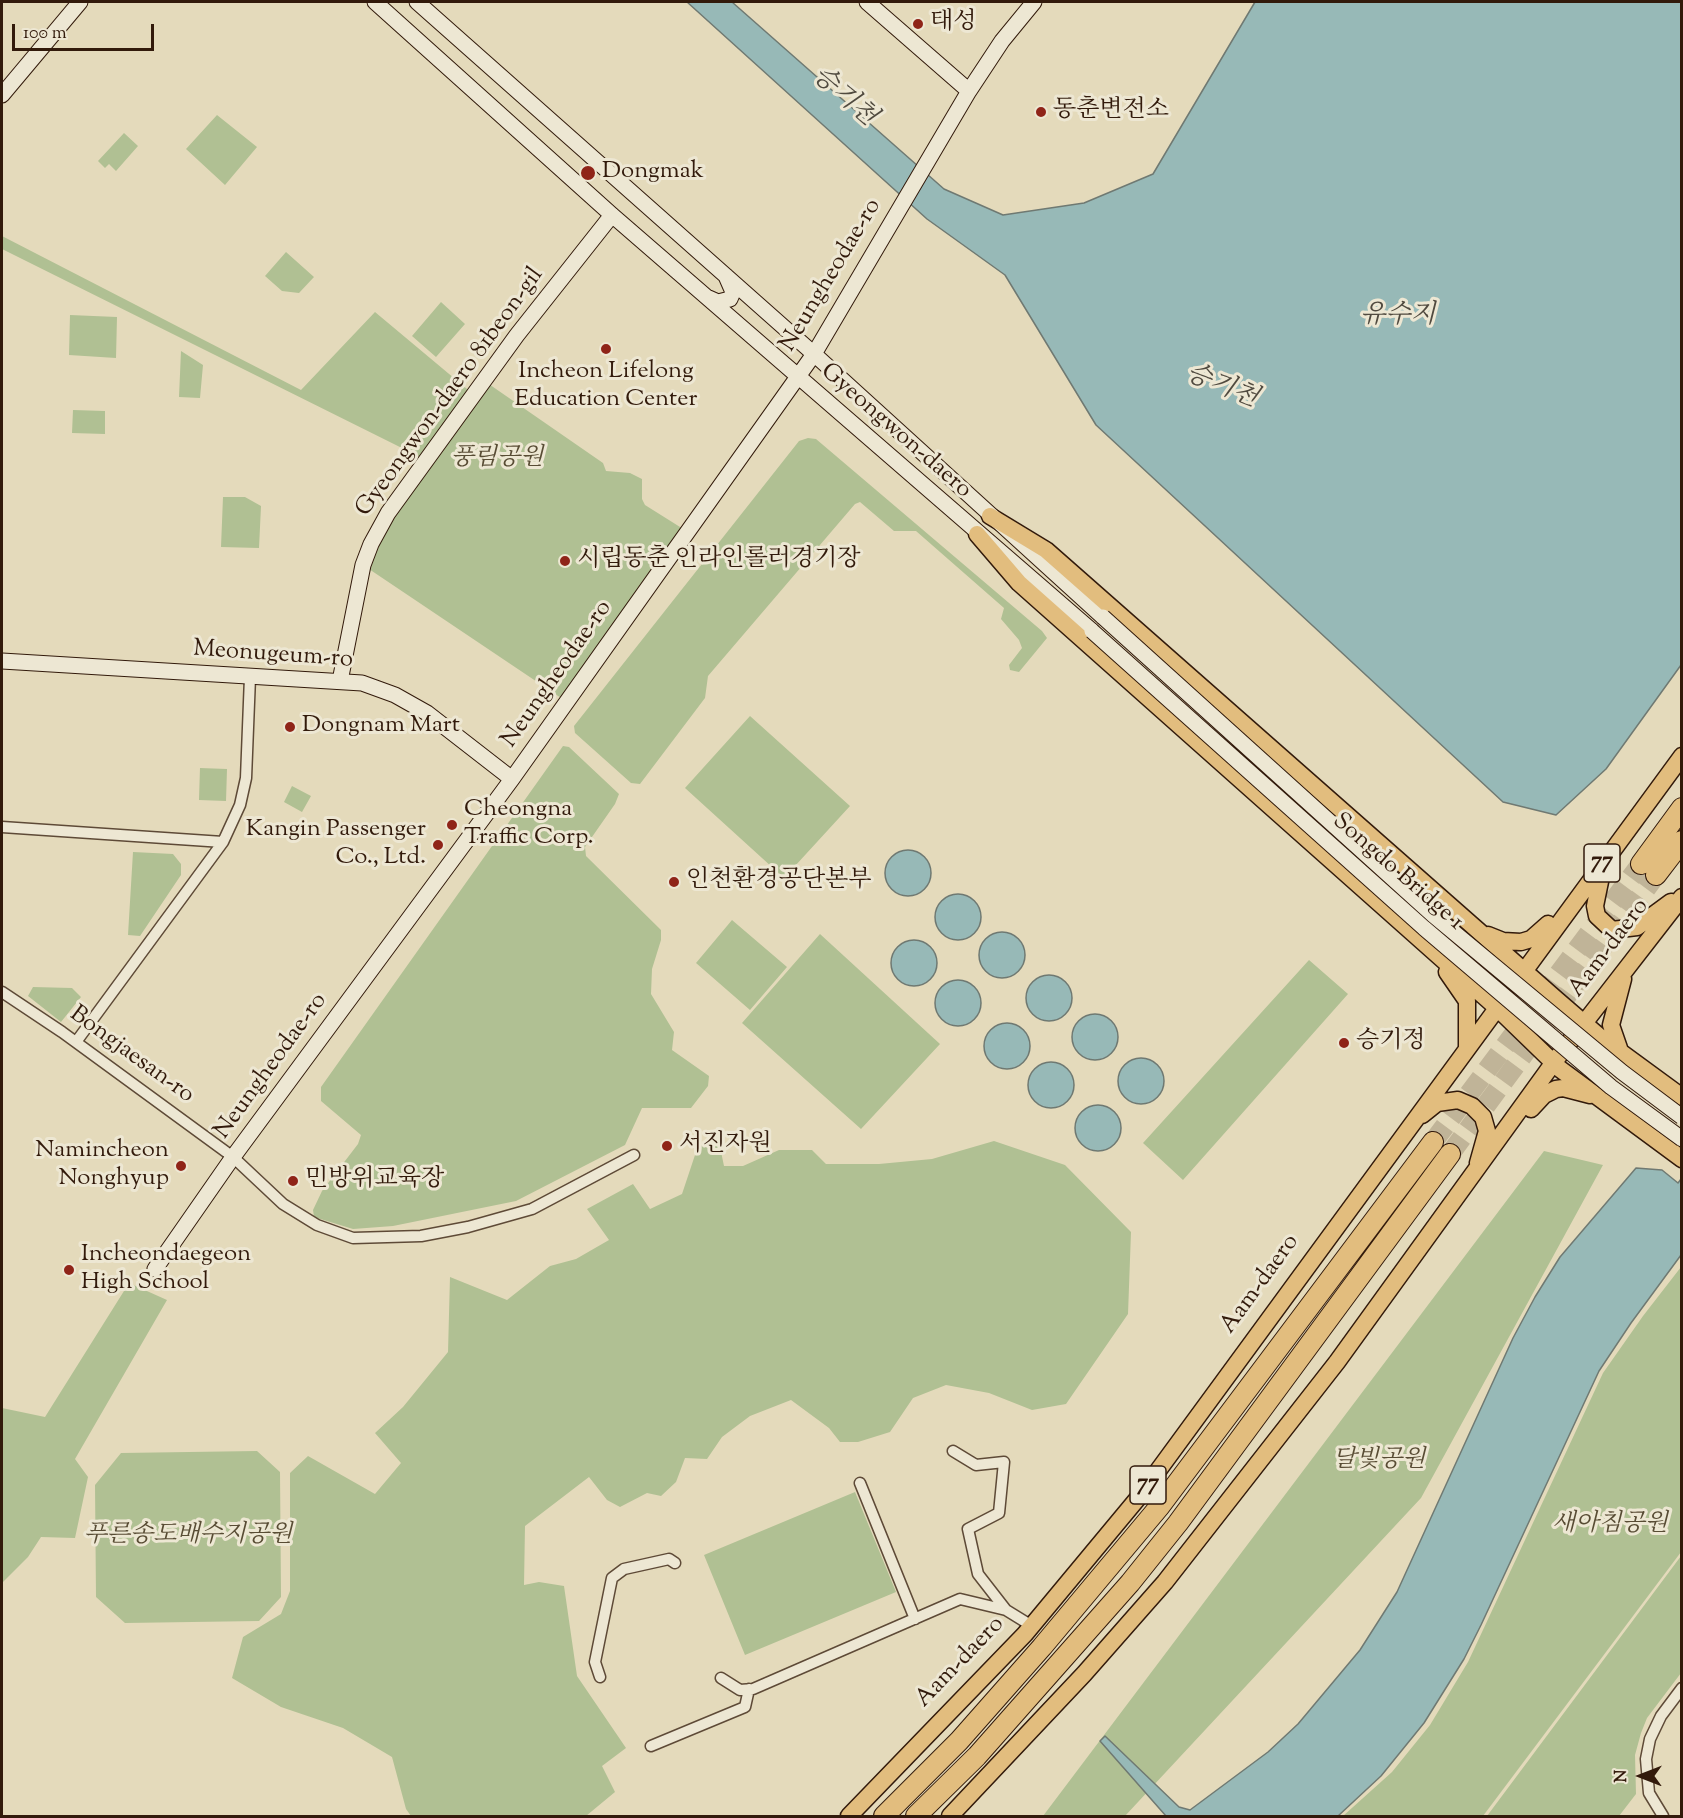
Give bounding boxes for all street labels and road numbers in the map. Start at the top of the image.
street label: Neungheodae-ro [775,194,889,358]
street label: Gyeongwon-daero 81beon-gil [351,263,551,523]
street label: Gyeongwon-daero [813,358,977,506]
street label: Neungheodae-ro [496,596,620,754]
street label: Meonugeum-ro [192,636,354,676]
street label: Songdo Bridge 1 [1325,808,1469,938]
road number: 77 [1584,844,1620,882]
street label: Aam-daero [1564,894,1656,1004]
street label: Neungheodae-ro [209,988,335,1146]
street label: Bongjaesan-ro [63,1001,199,1111]
street label: Aam-daero [1215,1230,1307,1340]
road number: 77 [1130,1466,1166,1504]
street label: Aam-daero [910,1611,1012,1715]

